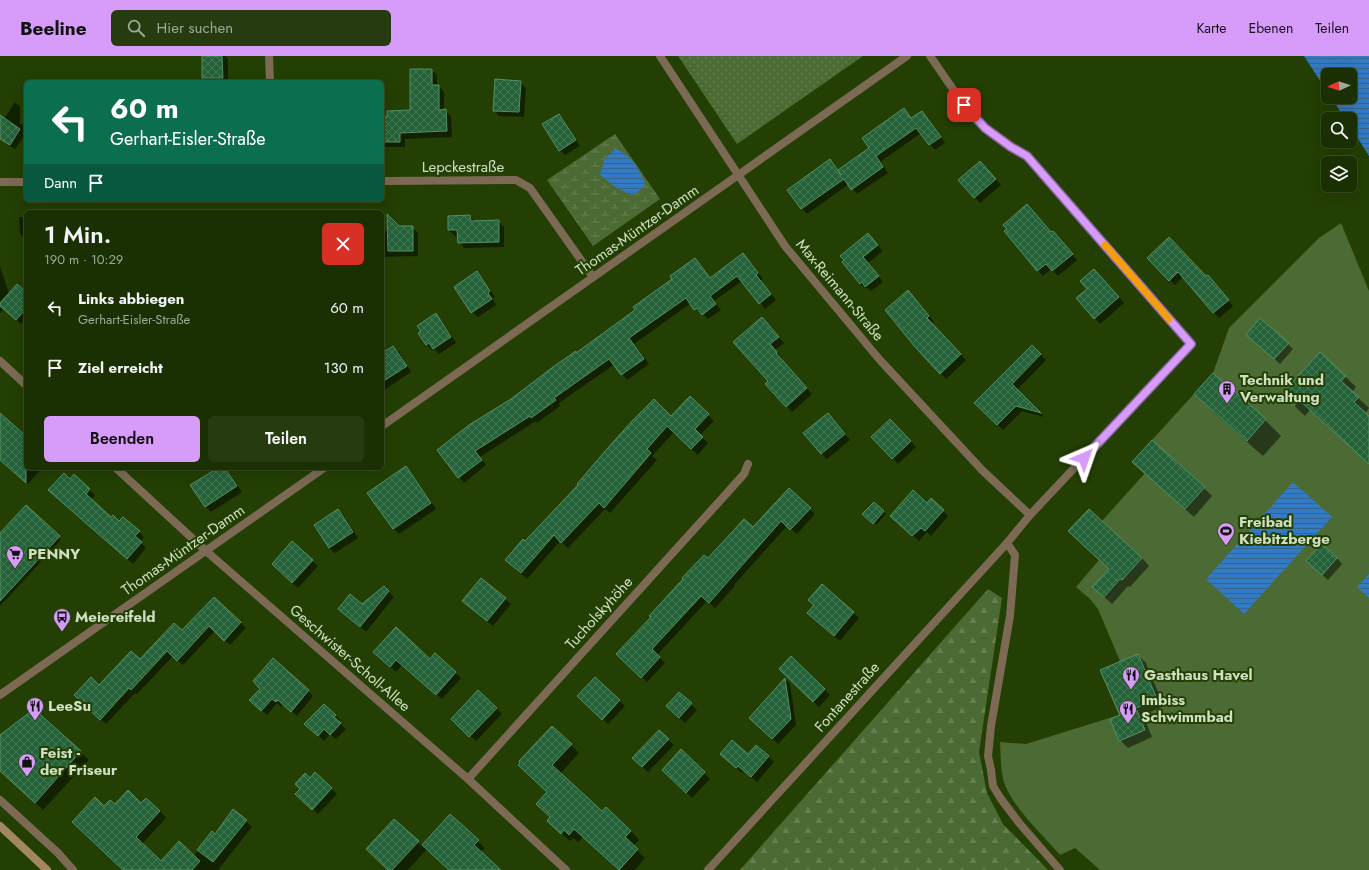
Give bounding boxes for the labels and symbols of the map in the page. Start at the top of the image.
north arrow [1321,68,1357,104]
pin [947,88,981,122]
street label: Lepckestraße [422,156,505,178]
street label: Thomas-Müntzer-Damm [571,179,703,281]
street label: Max-Reimann-Straße [791,234,889,346]
place label: Technik und Verwaltung [1239,369,1324,408]
building icon: Technik und Verwaltung [1217,379,1237,404]
position arrow [1063,437,1105,479]
street label: Thomas-Müntzer-Damm [117,499,249,601]
place label: Freibad Kiebitzberge [1239,511,1330,550]
sports icon: Freibad Kiebitzberge [1216,521,1236,546]
place label: PENNY [28,543,80,565]
supermarket icon: PENNY [5,544,25,569]
street label: Tucholskyhöhe [560,571,638,654]
street label: Geschwister-Scholl-Allee [285,599,415,717]
place label: Meiereifeld [75,606,155,628]
bus stop icon: Meiereifeld [52,607,72,632]
street label: Fontanestraße [809,657,885,737]
place label: Gasthaus Havel [1144,664,1253,686]
restaurant icon: Gasthaus Havel [1121,665,1141,690]
place label: Imbiss Schwimmbad [1141,689,1233,728]
place label: LeeSu [48,695,91,717]
restaurant icon: LeeSu [25,696,45,721]
restaurant icon: Imbiss Schwimmbad [1118,699,1138,724]
place label: Feist - der Friseur [40,742,118,781]
shop icon: Feist - der Friseur [17,752,37,777]

